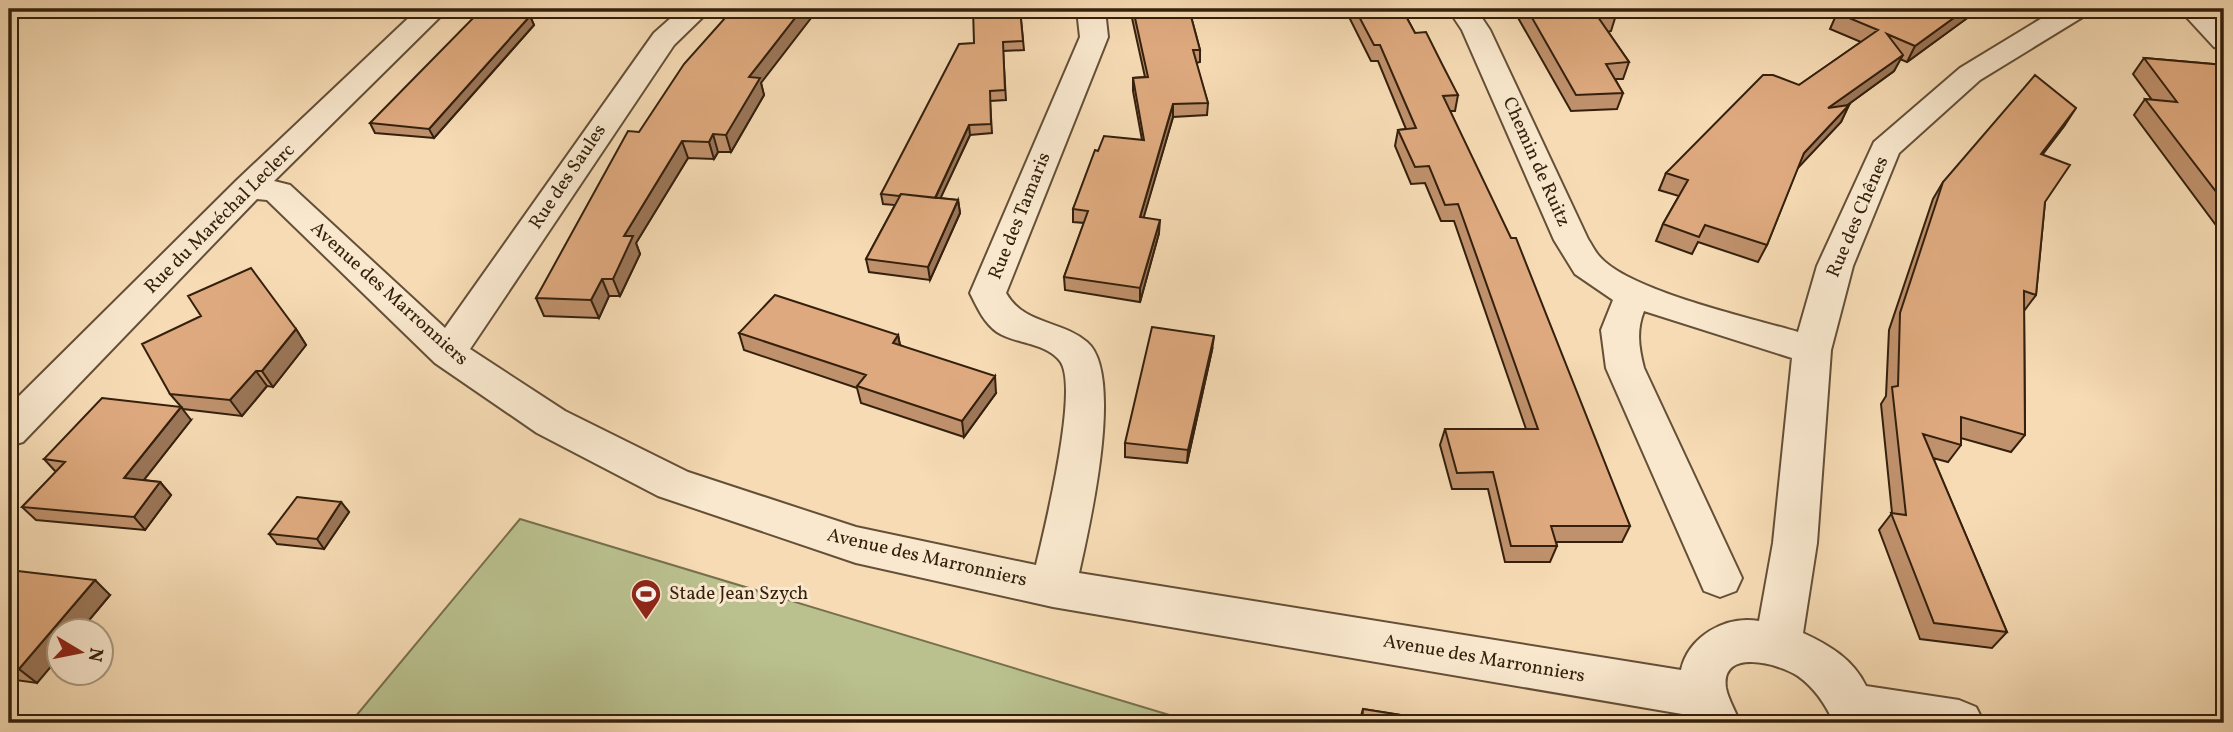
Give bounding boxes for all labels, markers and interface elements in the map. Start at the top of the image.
street label: Chemin de Ruitz [1496,93,1576,231]
street label: Rue des Saules [523,119,613,235]
street label: Rue du Maréchal Leclerc [139,138,301,300]
street label: Rue des Tamaris [983,148,1057,284]
street label: Rue des Chênes [1821,152,1895,282]
street label: Avenue des Marronniers [304,216,474,372]
street label: Avenue des Marronniers [825,522,1029,594]
sports icon: Stade Jean Szych [629,577,663,621]
place label: Stade Jean Szych [669,581,808,607]
north arrow [46,616,116,686]
street label: Avenue des Marronniers [1381,628,1587,690]
text: N [81,646,109,664]

